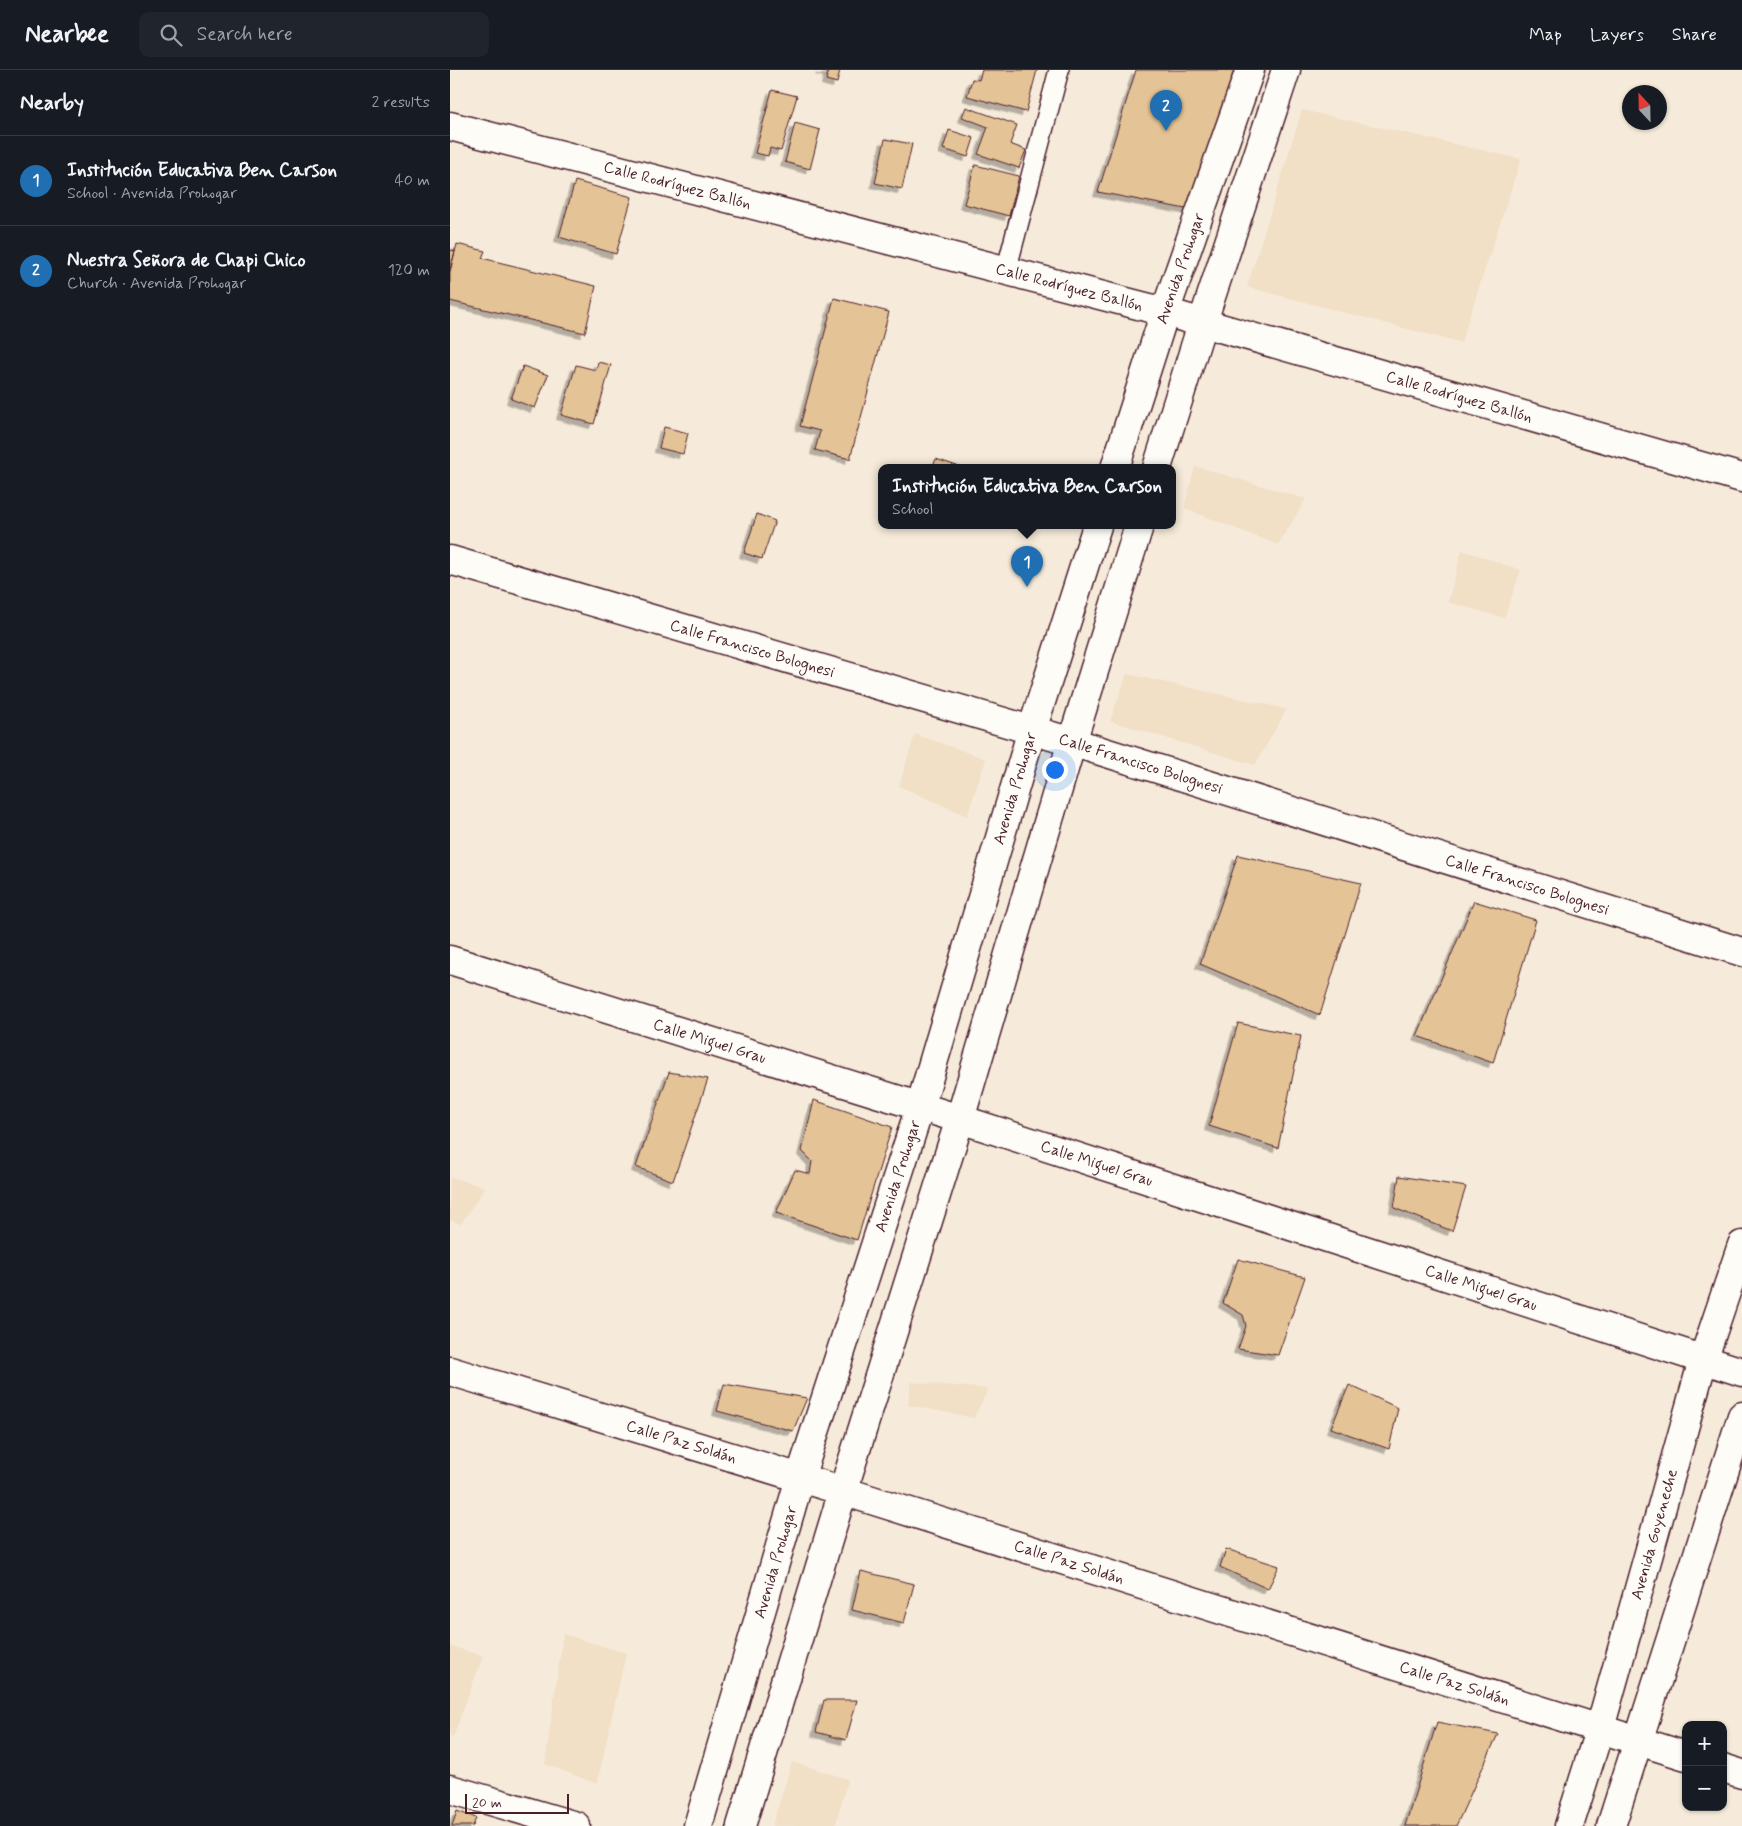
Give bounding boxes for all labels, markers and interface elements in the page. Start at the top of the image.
search box [139,12,489,57]
text: Nearbee [25,19,109,50]
icon: search [157,21,185,49]
text: Search here [197,22,293,47]
text: Map [1529,23,1562,47]
text: Layers [1590,23,1644,47]
text: Share [1672,23,1717,47]
north arrow [1622,85,1667,130]
text: Nearby [20,89,84,117]
pin: 2 [1150,90,1182,131]
text: 2 results [372,92,430,113]
street label: Calle Rodríguez Ballón [601,156,753,214]
text: Institución Educativa Ben Carson [67,158,337,183]
text: 1 [32,170,40,191]
text: 40 m [394,170,430,191]
text: School · Avenida Prohogar [67,183,237,204]
street label: Avenida Prohogar [1151,210,1210,327]
text: Nuestra Señora de Chapi Chico [67,248,306,273]
street label: Calle Rodríguez Ballón [993,258,1145,316]
text: 2 [32,260,40,281]
text: 120 m [388,260,430,281]
text: Church · Avenida Prohogar [67,273,246,294]
street label: Calle Rodríguez Ballón [1384,366,1535,428]
popup [878,464,1176,529]
text: Institución Educativa Ben Carson [892,474,1162,499]
text: School [892,499,933,520]
pin: 1 [1011,546,1043,587]
street label: Calle Francisco Bolognesi [668,614,837,683]
street label: Calle Francisco Bolognesi [1056,728,1225,799]
street label: Avenida Prohogar [988,729,1041,847]
your location [1042,757,1068,783]
street label: Calle Francisco Bolognesi [1443,849,1612,920]
street label: Calle Miguel Grau [651,1014,769,1068]
street label: Avenida Prohogar [870,1117,926,1235]
street label: Calle Miguel Grau [1038,1135,1156,1191]
street label: Calle Miguel Grau [1422,1260,1540,1316]
street label: Calle Paz Soldán [624,1415,739,1468]
street label: Avenida Goyeneche [1626,1466,1683,1602]
street label: Avenida Prohogar [749,1503,802,1621]
street label: Calle Paz Soldán [1011,1535,1127,1589]
street label: Calle Paz Soldán [1397,1656,1512,1710]
map controls [1682,1721,1727,1811]
button: + [1682,1721,1727,1766]
button: − [1682,1766,1727,1811]
scale bar [465,1791,569,1814]
text: 20 m [472,1794,502,1812]

